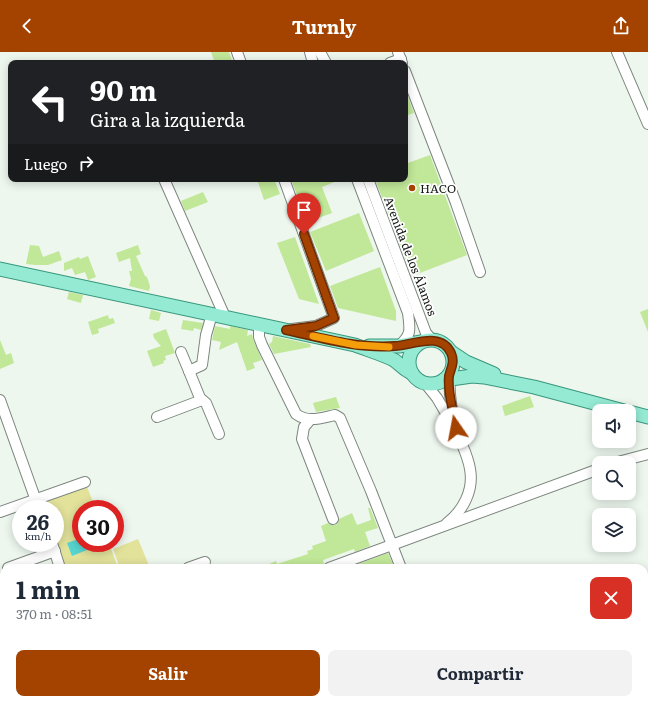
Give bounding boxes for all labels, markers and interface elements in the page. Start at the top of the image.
text: Turnly [292,13,356,40]
icon: back [16,15,38,37]
icon: share [610,15,632,37]
text: 90 m [90,68,157,110]
icon: left [24,76,76,128]
text: Gira a la izquierda [90,106,245,133]
text: Luego [24,152,67,175]
icon: right [75,152,97,174]
place label: HACO [420,179,456,197]
marker: HACO [407,183,417,193]
pin [287,193,321,234]
street label: Avenida de los Álamos [380,194,442,319]
icon: arrive [293,199,315,221]
map controls [592,404,636,552]
button: sound [592,404,636,448]
position arrow [435,407,477,449]
button: search [592,456,636,500]
speed limit sign: 30 [72,500,124,552]
text: 26 [27,506,49,536]
button: layers [592,508,636,552]
text: km/h [25,528,51,543]
text: 1 min [16,571,80,606]
button: close [590,577,632,619]
text: 370 m · 08:51 [16,604,92,623]
button: Salir [16,650,320,696]
button: Compartir [328,650,632,696]

